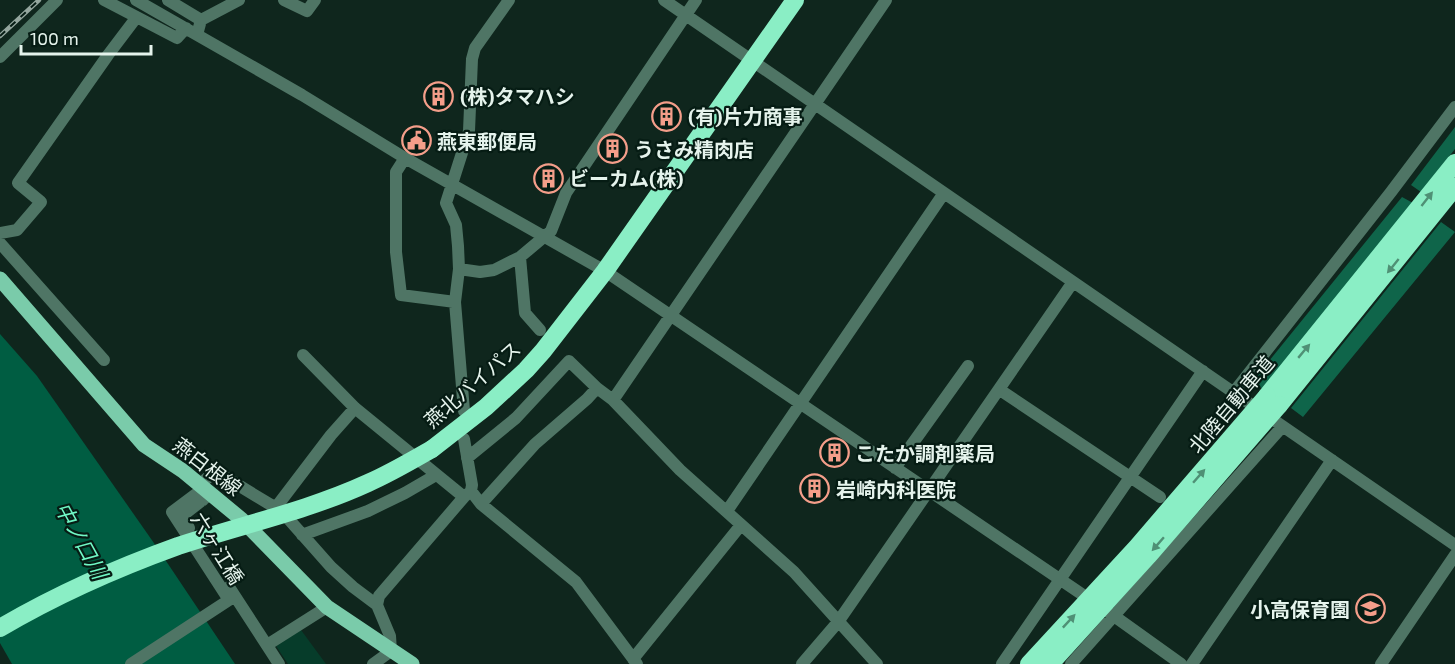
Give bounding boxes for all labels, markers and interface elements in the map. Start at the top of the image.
scale bar [21,18,152,56]
text: 100 m [30,27,79,49]
building icon: (株)タマハシ [423,80,455,112]
place label: (株)タマハシ [460,84,575,108]
building icon: (有)片力商事 [651,100,683,132]
place label: (有)片力商事 [688,104,803,128]
public building icon: 燕東郵便局 [400,125,432,157]
place label: 燕東郵便局 [437,129,537,153]
building icon: うさみ精肉店 [597,133,629,165]
place label: うさみ精肉店 [634,137,754,161]
building icon: ビーカム(株) [532,162,564,194]
place label: ビーカム(株) [569,166,684,190]
one-way arrow [1420,192,1432,207]
one-way arrow [1386,258,1399,274]
street label: 燕北バイパス [419,336,525,432]
one-way arrow [1298,343,1311,359]
street label: 北陸自動車道 [1183,350,1279,458]
street label: 燕白根線 [169,432,247,500]
building icon: こたか調剤薬局 [818,437,850,469]
place label: こたか調剤薬局 [855,441,995,465]
one-way arrow [1192,469,1205,484]
building icon: 岩崎内科医院 [799,473,831,505]
place label: 岩崎内科医院 [836,477,956,501]
water label: 中ノ口川 [51,497,114,585]
street label: 六ヶ江橋 [187,508,249,588]
one-way arrow [1151,537,1165,552]
school or university icon: 小高保育園 [1355,593,1387,625]
place label: 小高保育園 [1250,597,1350,621]
one-way arrow [1062,614,1075,629]

